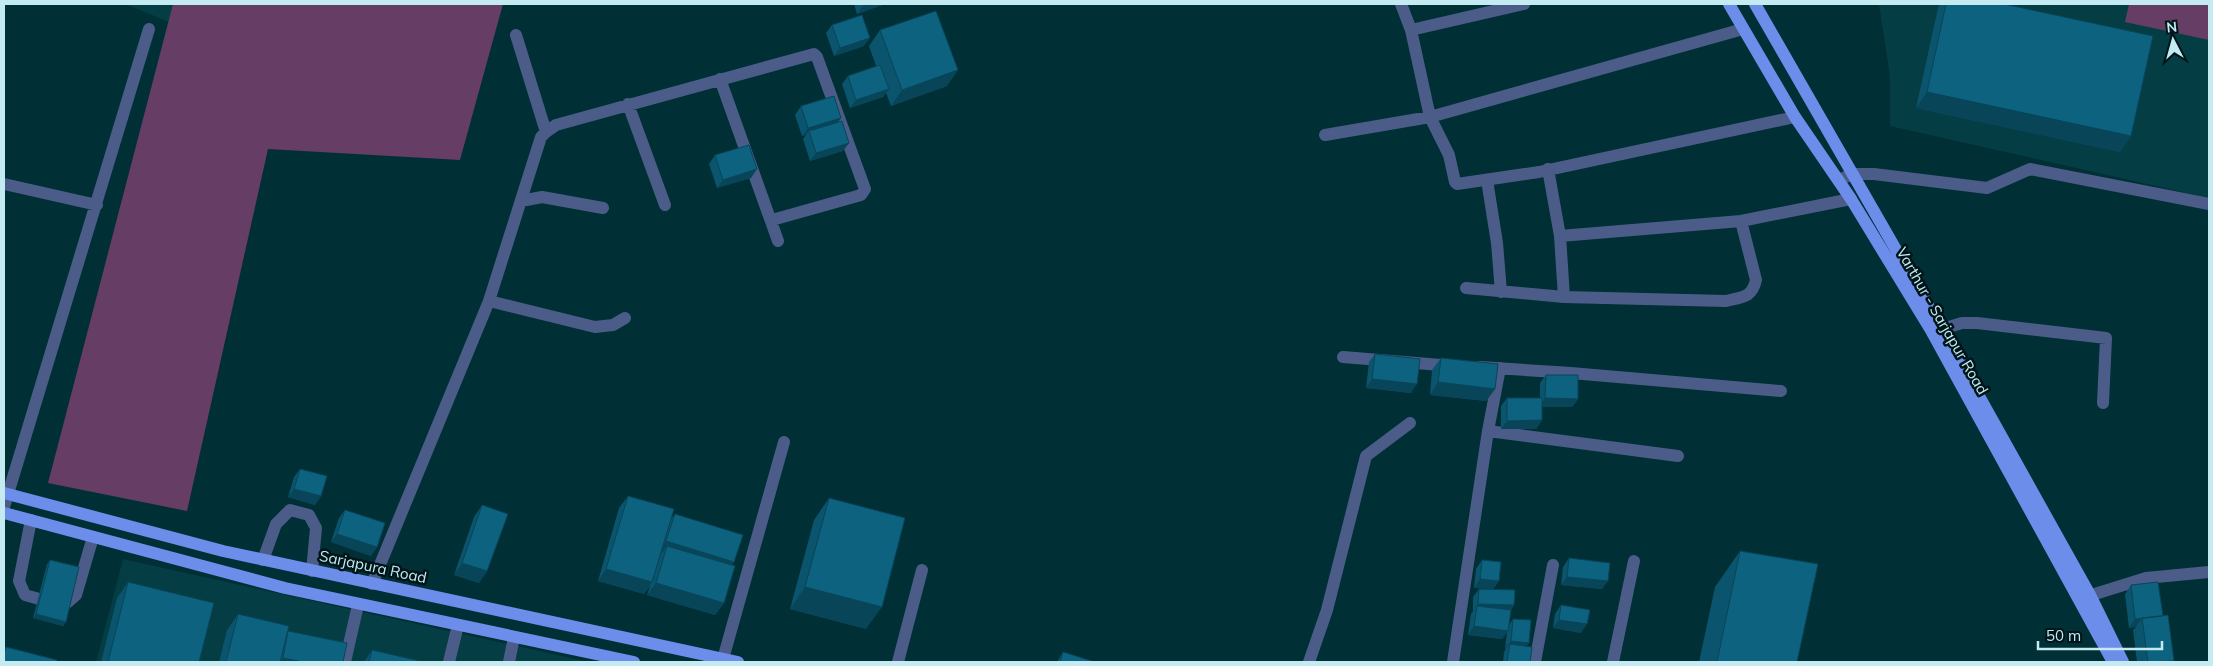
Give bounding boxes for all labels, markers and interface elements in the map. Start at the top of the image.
north arrow [2148,15,2198,65]
text: N [2165,18,2178,37]
street label: Varthur - Sarjapur Road [1892,244,1992,398]
street label: Sarjapura Road [318,546,428,587]
scale bar [2038,618,2162,650]
text: 50 m [2046,626,2081,645]

